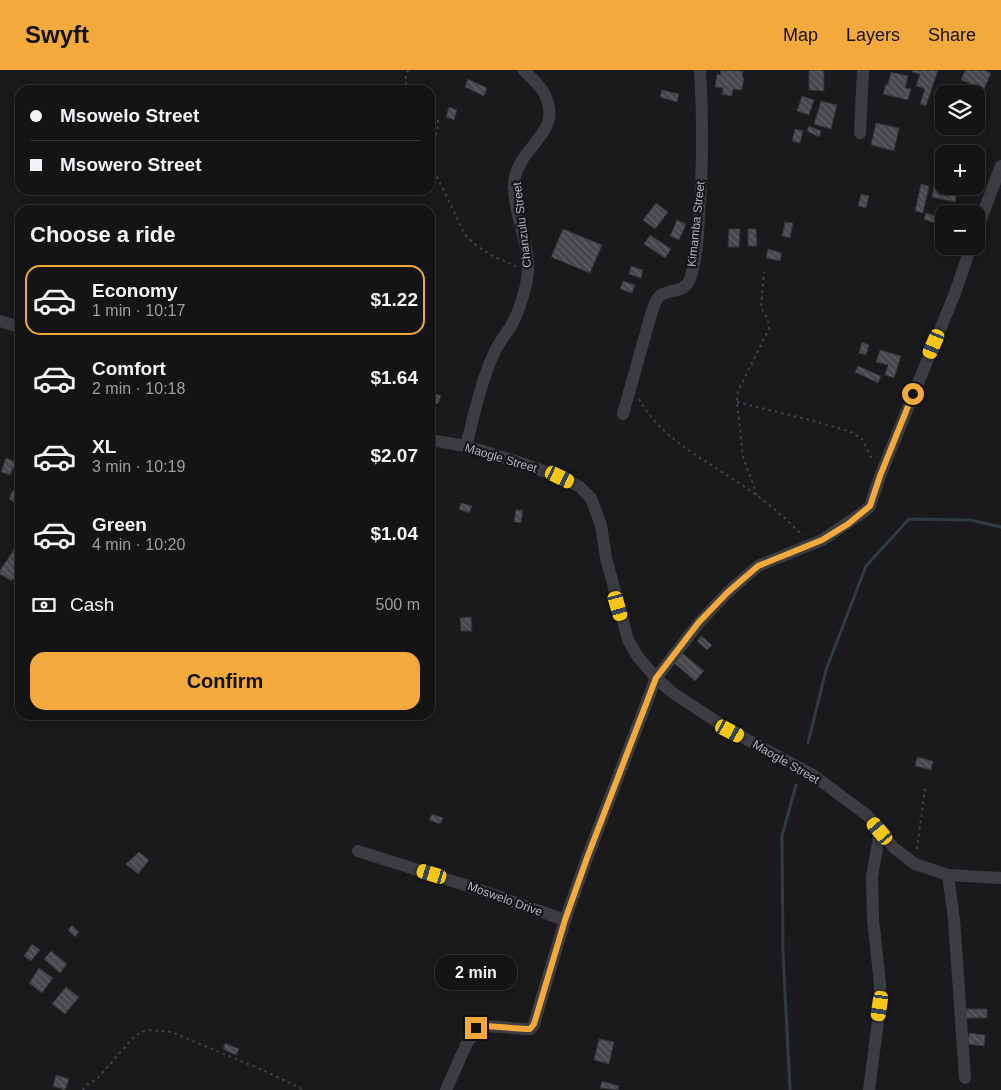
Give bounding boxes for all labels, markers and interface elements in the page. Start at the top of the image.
text: Swyft [25,21,89,48]
text: Map [783,25,818,45]
text: Layers [846,25,900,45]
text: Share [928,25,976,45]
map controls [935,85,985,255]
button: layers [935,85,985,135]
text: Msowelo Street [60,105,199,126]
button: + [935,145,985,195]
text: Msowero Street [60,154,201,175]
street label: Kimamba Street [685,180,708,268]
street label: Chanzulu Street [510,181,534,269]
button: − [935,205,985,255]
text: Choose a ride [30,222,175,247]
icon: car [32,278,77,323]
text: Economy [92,280,178,301]
text: $1.22 [370,289,418,310]
text: 1 min · 10:17 [92,302,185,319]
car [921,327,946,361]
icon: car [32,356,77,401]
text: Comfort [92,358,166,379]
text: $1.64 [370,367,418,388]
text: 2 min · 10:18 [92,380,185,397]
route start [902,383,924,405]
icon: car [32,434,77,479]
text: XL [92,436,116,457]
street label: Maogle Street [463,440,539,476]
text: $2.07 [370,445,418,466]
text: 3 min · 10:19 [92,458,185,475]
car [543,464,576,490]
icon: car [32,512,77,557]
text: Green [92,514,147,535]
text: $1.04 [370,523,418,544]
text: 4 min · 10:20 [92,536,185,553]
car [606,590,629,622]
icon: cash [30,591,58,619]
text: Cash [70,594,114,615]
text: 500 m [376,596,420,613]
button: Confirm [30,652,420,710]
car [713,717,746,745]
street label: Maogle Street [750,737,822,787]
car [864,815,895,847]
car [415,862,448,886]
street label: Moswelo Drive [466,879,545,919]
callout: 2 min [435,956,517,990]
text: 2 min [455,964,497,981]
car [870,990,889,1022]
route end [465,1017,487,1039]

